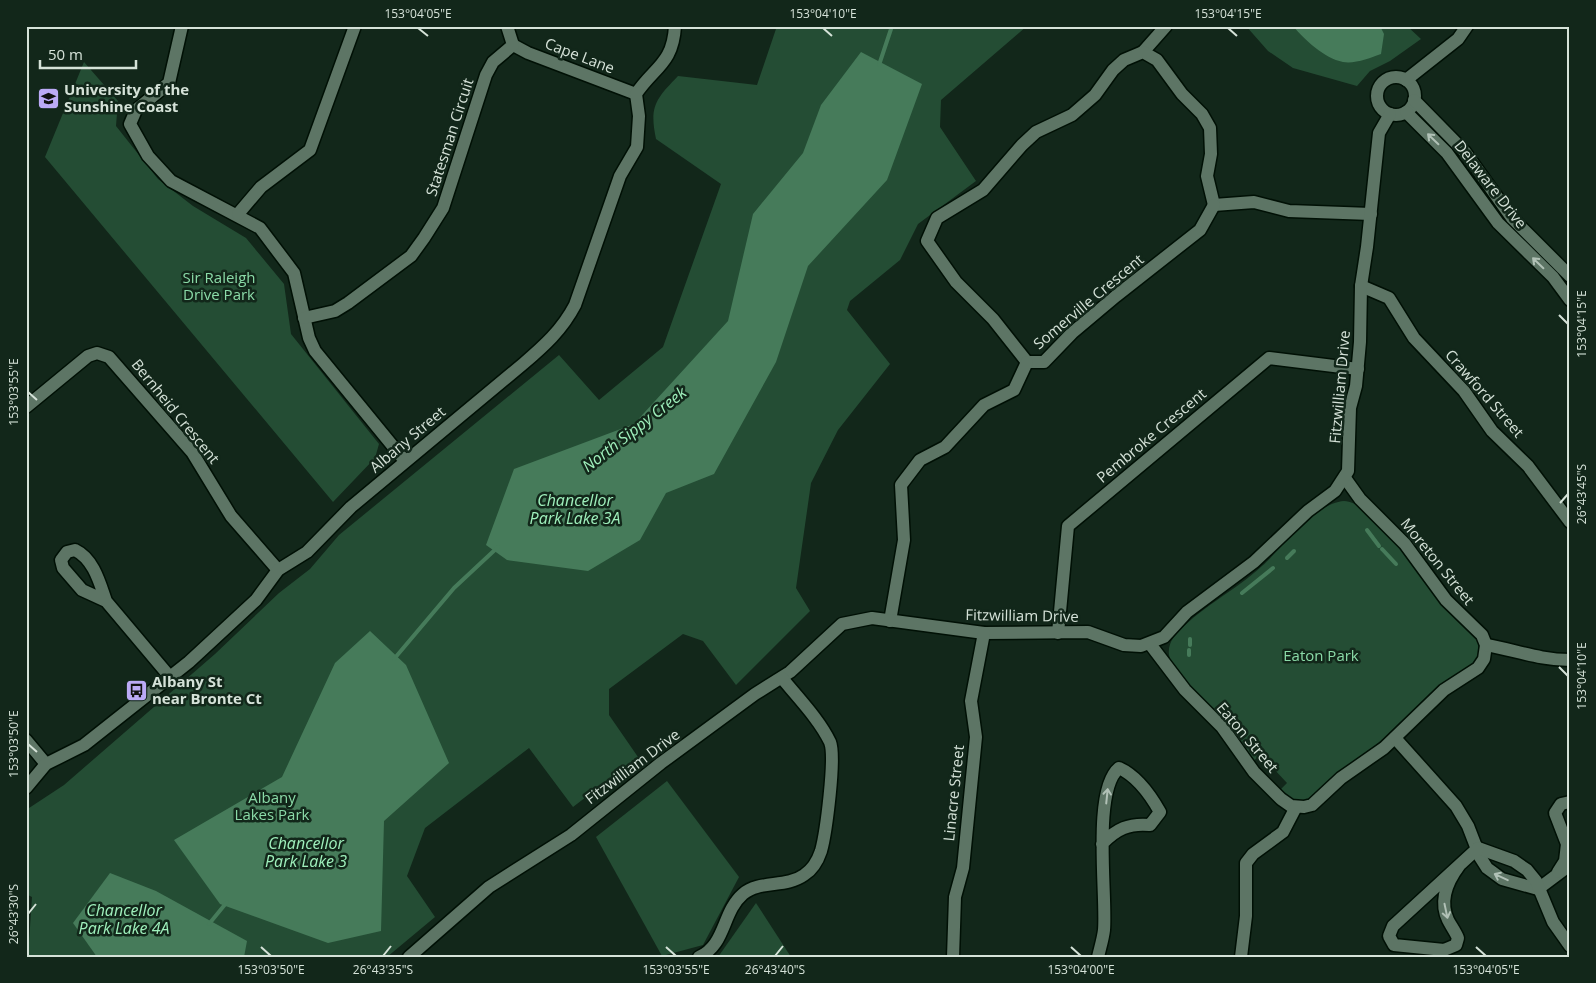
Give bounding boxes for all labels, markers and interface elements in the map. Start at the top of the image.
text: 153°04'05"E [384,5,452,22]
text: 153°04'10"E [789,5,857,22]
text: 153°04'15"E [1194,5,1262,22]
street label: Cape Lane [542,33,618,77]
scale bar [40,38,136,70]
text: 50 m [48,44,83,64]
street label: Statesman Circuit [420,75,478,199]
place label: University of the Sunshine Coast [64,79,189,116]
school or university icon: University of the Sunshine Coast [36,86,60,110]
one-way arrow [1427,133,1440,145]
street label: Delaware Drive [1450,136,1532,232]
street label: Somerville Crescent [1029,249,1147,353]
one-way arrow [1532,257,1545,269]
park label: Sir Raleigh Drive Park [183,267,255,304]
text: 153°04'15"E [1573,290,1590,358]
street label: Fitzwilliam Drive [1324,330,1354,444]
street label: Crawford Street [1441,345,1529,441]
street label: Bernheid Crescent [128,354,224,468]
text: 153°03'55"E [5,358,22,426]
water label: North Sippy Creek [577,381,692,477]
street label: Pembroke Crescent [1092,383,1210,487]
street label: Albany Street [365,401,449,477]
text: 26°43'45"S [1573,464,1590,524]
water label: Chancellor Park Lake 3A [530,489,620,529]
street label: Moreton Street [1397,513,1479,609]
street label: Fitzwilliam Drive [965,604,1079,626]
text: 153°04'10"E [1573,642,1590,710]
park label: Eaton Park [1283,645,1359,665]
place label: Albany St near Bronte Ct [152,671,262,708]
bus stop icon: Albany St near Bronte Ct [124,678,148,702]
street label: Eaton Street [1213,698,1283,776]
text: 153°03'50"E [5,710,22,778]
street label: Fitzwilliam Drive [581,724,683,808]
street label: Linacre Street [938,744,968,842]
park label: Albany Lakes Park [235,787,310,824]
one-way arrow [1102,788,1112,804]
water label: Chancellor Park Lake 3 [265,832,347,872]
one-way arrow [1494,872,1509,882]
text: 26°43'30"S [5,884,22,944]
water label: Chancellor Park Lake 4A [79,899,169,939]
one-way arrow [1442,902,1451,918]
text: 153°03'50"E [237,961,305,978]
text: 26°43'35"S [353,961,413,978]
text: 153°03'55"E [642,961,710,978]
text: 26°43'40"S [745,961,805,978]
text: 153°04'00"E [1047,961,1115,978]
text: 153°04'05"E [1452,961,1520,978]

